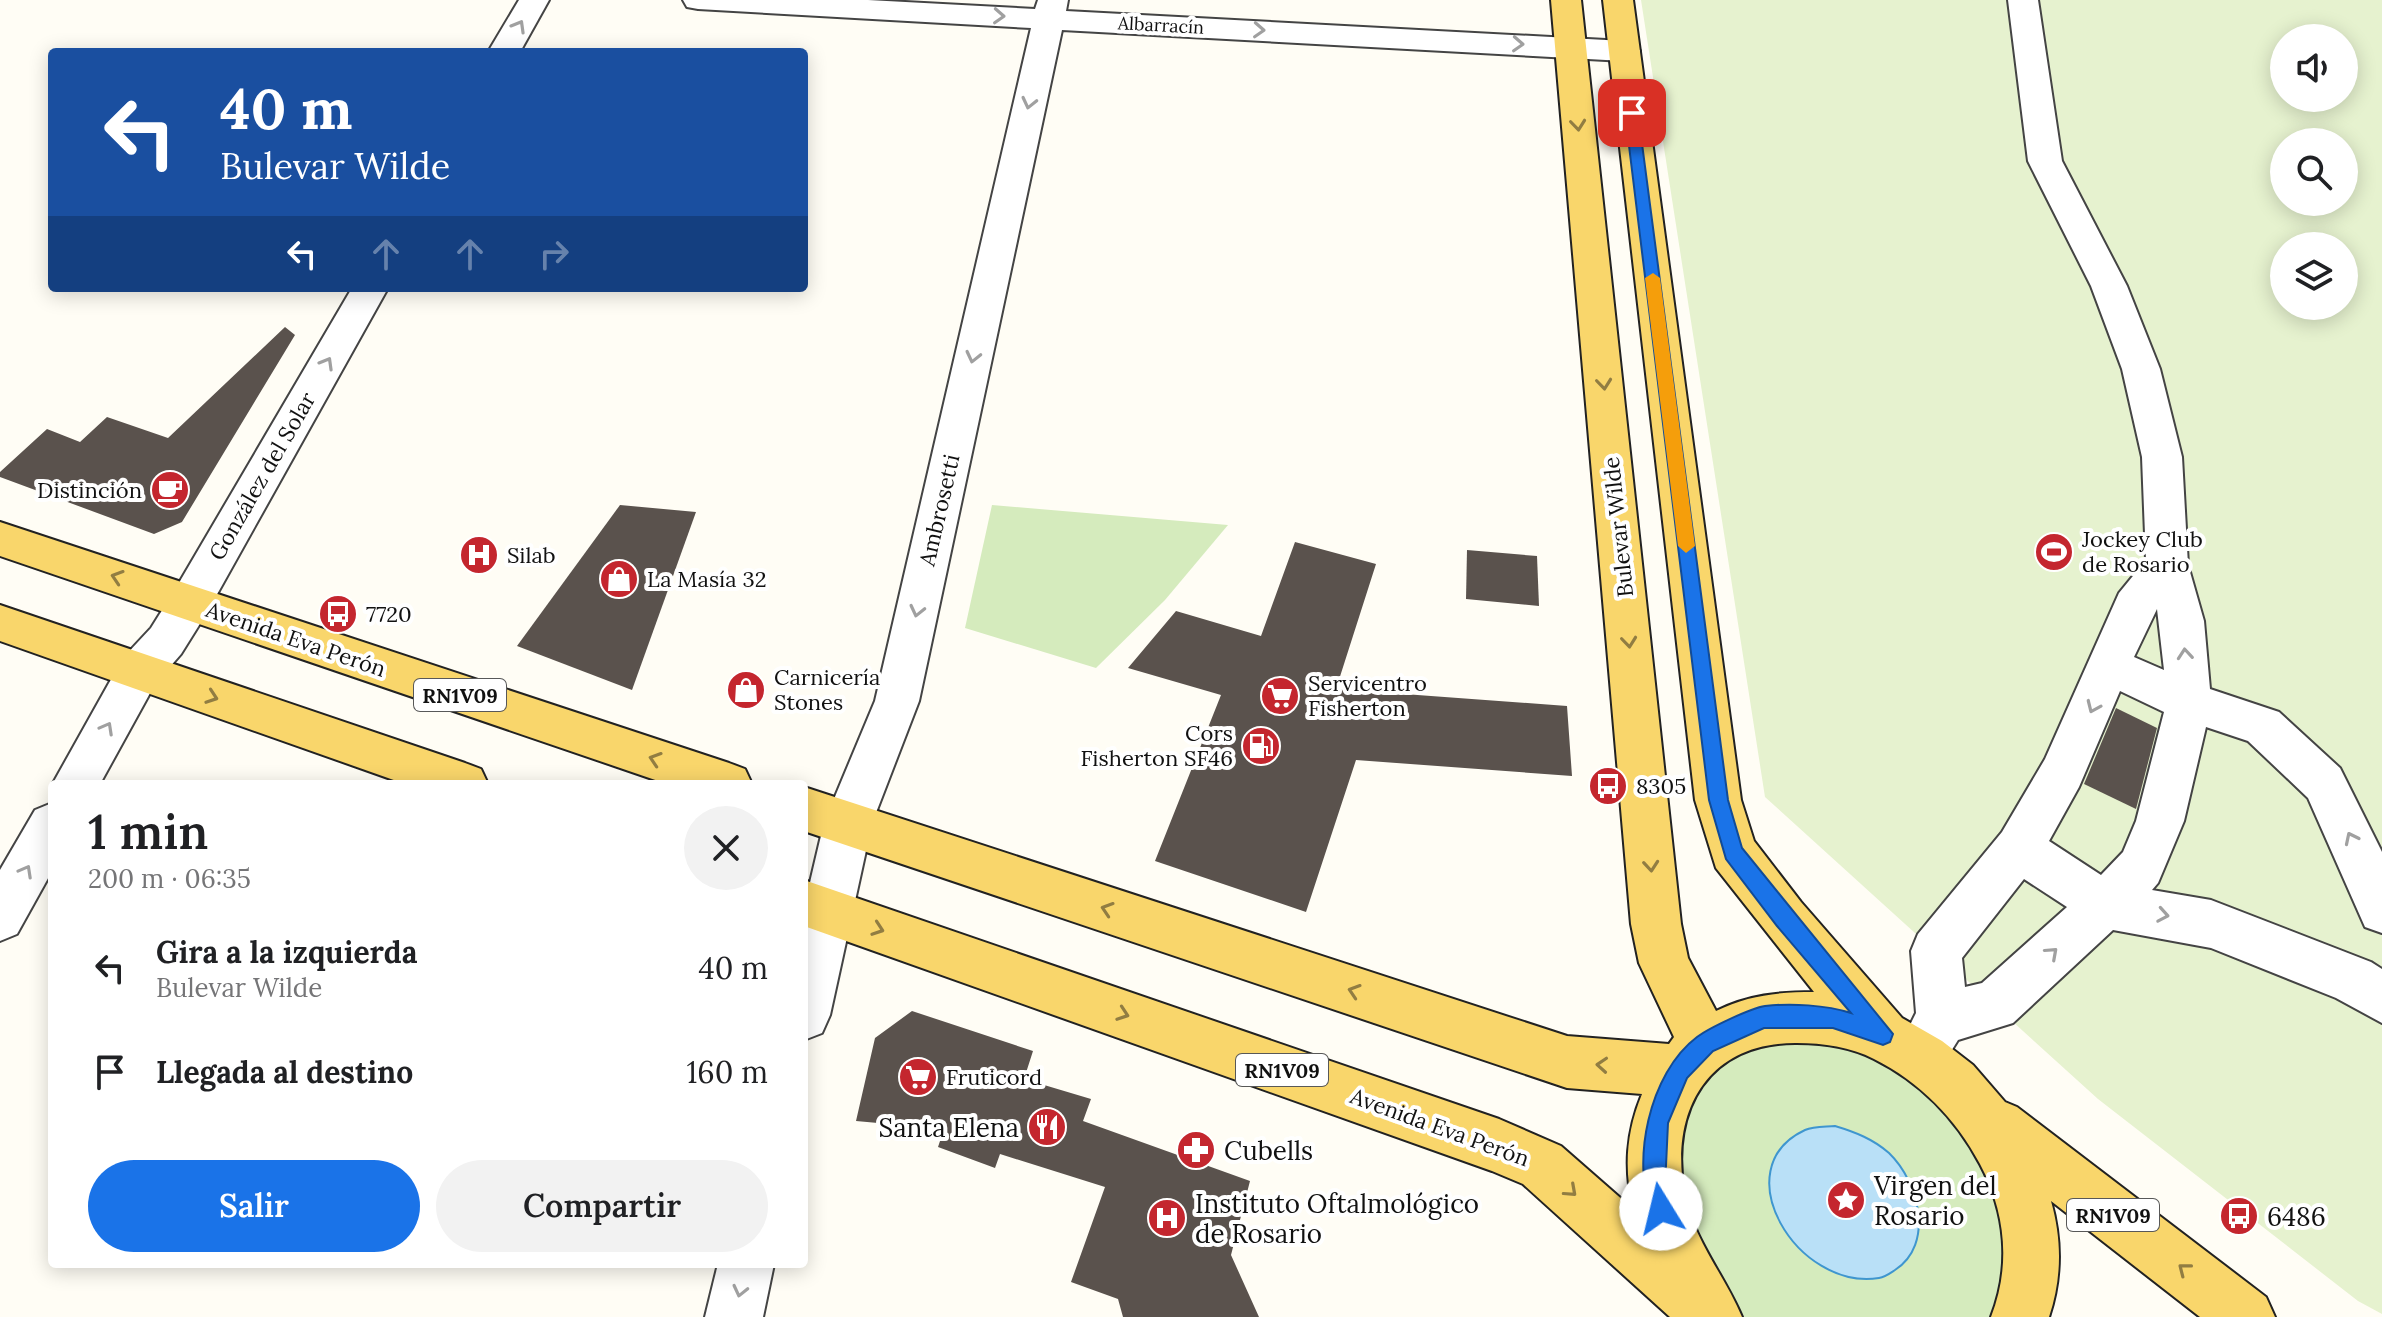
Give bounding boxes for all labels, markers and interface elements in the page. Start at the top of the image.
one-way arrow [993,7,1006,24]
street label: Albarracín [1116,11,1205,39]
one-way arrow [509,20,525,35]
one-way arrow [1253,21,1266,38]
map controls [2270,24,2358,320]
button: sound [2270,24,2358,112]
one-way arrow [1512,36,1525,53]
text: 40 m [220,73,353,144]
pin [1598,79,1666,147]
icon: left [88,80,192,184]
icon: arrive [1610,91,1654,135]
one-way arrow [1021,96,1038,110]
one-way arrow [1570,119,1587,132]
button: search [2270,128,2358,216]
text: Bulevar Wilde [220,143,450,189]
icon: left [280,232,324,276]
icon: ahead [364,232,408,276]
icon: ahead [448,232,492,276]
icon: right [532,232,576,276]
button: layers [2270,232,2358,320]
one-way arrow [965,350,982,363]
one-way arrow [317,358,333,372]
one-way arrow [1595,378,1612,391]
street label: González del Solar [202,387,322,565]
street label: Ambrosetti [912,451,965,570]
street label: Bulevar Wilde [1597,455,1639,598]
cafe icon: Distinción [149,469,191,511]
place label: Distinción [37,476,142,504]
place label: Jockey Club de Rosario [2081,525,2203,578]
sports icon: Jockey Club de Rosario [2033,531,2075,573]
hospital icon: Silab [458,534,500,576]
place label: Silab [507,541,556,569]
shop icon: La Masía 32 [598,558,640,600]
place label: La Masía 32 [647,565,766,593]
one-way arrow [111,571,125,587]
bus stop icon: 7720 [317,593,359,635]
street label: Avenida Eva Perón [202,595,390,683]
place label: 7720 [366,600,412,628]
one-way arrow [909,604,926,617]
one-way arrow [1620,636,1637,649]
one-way arrow [2177,647,2194,660]
place label: Carnicería Stones [774,663,880,716]
shop icon: Carnicería Stones [725,669,767,711]
place label: Servicentro Fisherton [1308,669,1427,722]
supermarket icon: Servicentro Fisherton [1259,675,1301,717]
road number: RN1V09 [414,679,506,711]
one-way arrow [205,687,219,703]
one-way arrow [2087,699,2103,713]
place label: Cors Fisherton SF46 [1080,719,1233,772]
one-way arrow [97,722,113,736]
fuel station icon: Cors Fisherton SF46 [1240,725,1282,767]
one-way arrow [649,753,663,769]
bus stop icon: 8305 [1587,765,1629,807]
place label: 8305 [1636,772,1686,800]
text: 1 min [88,801,208,862]
button: close [684,806,768,890]
one-way arrow [2345,832,2361,847]
one-way arrow [1642,860,1659,873]
text: 200 m · 06:35 [88,862,251,895]
one-way arrow [16,865,32,880]
one-way arrow [1101,903,1115,919]
one-way arrow [2156,906,2170,923]
one-way arrow [870,919,884,935]
text: Gira a la izquierda [156,933,417,971]
icon: left [88,946,132,990]
one-way arrow [2043,948,2058,962]
text: 40 m [698,949,768,987]
text: Bulevar Wilde [156,971,322,1004]
one-way arrow [1347,984,1361,1000]
one-way arrow [1115,1005,1129,1021]
icon: arrive [88,1050,132,1094]
text: Llegada al destino [156,1053,413,1091]
text: 160 m [686,1053,768,1091]
road number: RN1V09 [1236,1054,1328,1086]
supermarket icon: Fruticord [897,1056,939,1098]
one-way arrow [1595,1057,1608,1074]
place label: Fruticord [946,1063,1042,1091]
street label: Avenida Eva Perón [1346,1081,1533,1172]
restaurant icon: Santa Elena [1026,1106,1068,1148]
place label: Santa Elena [878,1111,1019,1144]
pharmacy icon: Cubells [1175,1129,1217,1171]
place label: Cubells [1224,1134,1313,1167]
button: Salir [88,1160,420,1252]
button: Compartir [436,1160,768,1252]
position arrow [1619,1167,1703,1251]
place label: Virgen del Rosario [1873,1169,1997,1232]
place icon: Virgen del Rosario [1825,1179,1867,1221]
one-way arrow [1561,1181,1576,1195]
place label: Instituto Oftalmológico de Rosario [1195,1187,1479,1250]
bus stop icon: 6486 [2218,1195,2260,1237]
hospital icon: Instituto Oftalmológico de Rosario [1146,1197,1188,1239]
road number: RN1V09 [2067,1199,2159,1231]
place label: 6486 [2267,1200,2326,1233]
one-way arrow [2178,1265,2193,1279]
one-way arrow [732,1283,749,1297]

